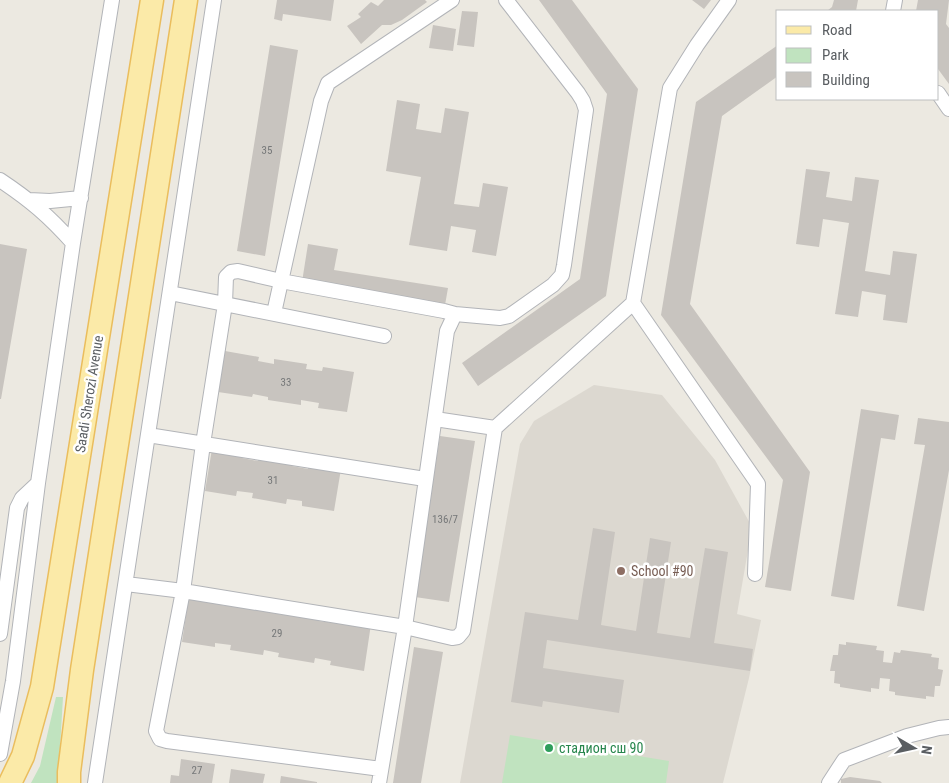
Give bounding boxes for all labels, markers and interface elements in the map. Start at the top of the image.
legend [776,10,939,100]
text: Road [822,21,852,39]
text: Park [822,46,849,64]
text: Building [822,71,870,89]
house number: 35 [262,144,272,157]
street label: Saadi Sherozi Avenue [72,334,106,454]
house number: 33 [281,376,291,389]
house number: 31 [268,474,278,487]
house number: 136/7 [432,513,458,526]
place label: School #90 [631,563,694,579]
marker: School #90 [615,565,627,577]
house number: 29 [272,627,282,640]
north arrow [889,723,939,773]
place label: стадион сш 90 [559,740,643,756]
marker: стадион сш 90 [543,742,555,754]
text: N [918,745,935,756]
house number: 27 [192,764,202,777]

